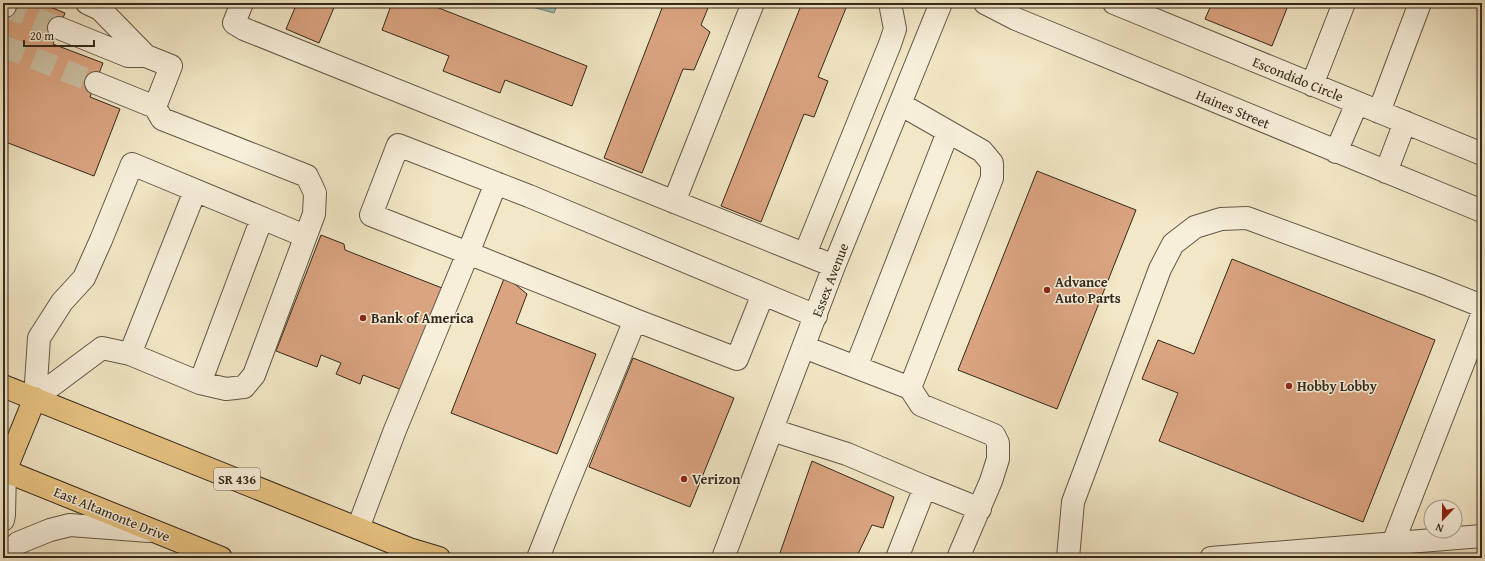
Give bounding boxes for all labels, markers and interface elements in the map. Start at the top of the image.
scale bar [24,22,94,48]
text: 20 m [30,27,54,44]
street label: Escondido Circle [1249,52,1347,107]
street label: Haines Street [1193,84,1273,134]
street label: Essex Avenue [807,240,853,320]
place label: Advance Auto Parts [1055,272,1121,308]
marker: Advance Auto Parts [1042,285,1052,295]
place label: Bank of America [371,308,475,328]
marker: Bank of America [358,313,368,323]
place label: Hobby Lobby [1297,376,1378,396]
marker: Hobby Lobby [1284,381,1294,391]
road number: SR 436 [214,468,260,490]
place label: Verizon [692,469,741,489]
marker: Verizon [679,474,689,484]
street label: East Altamonte Drive [51,482,173,547]
north arrow [1423,499,1463,539]
text: N [1432,519,1446,537]

